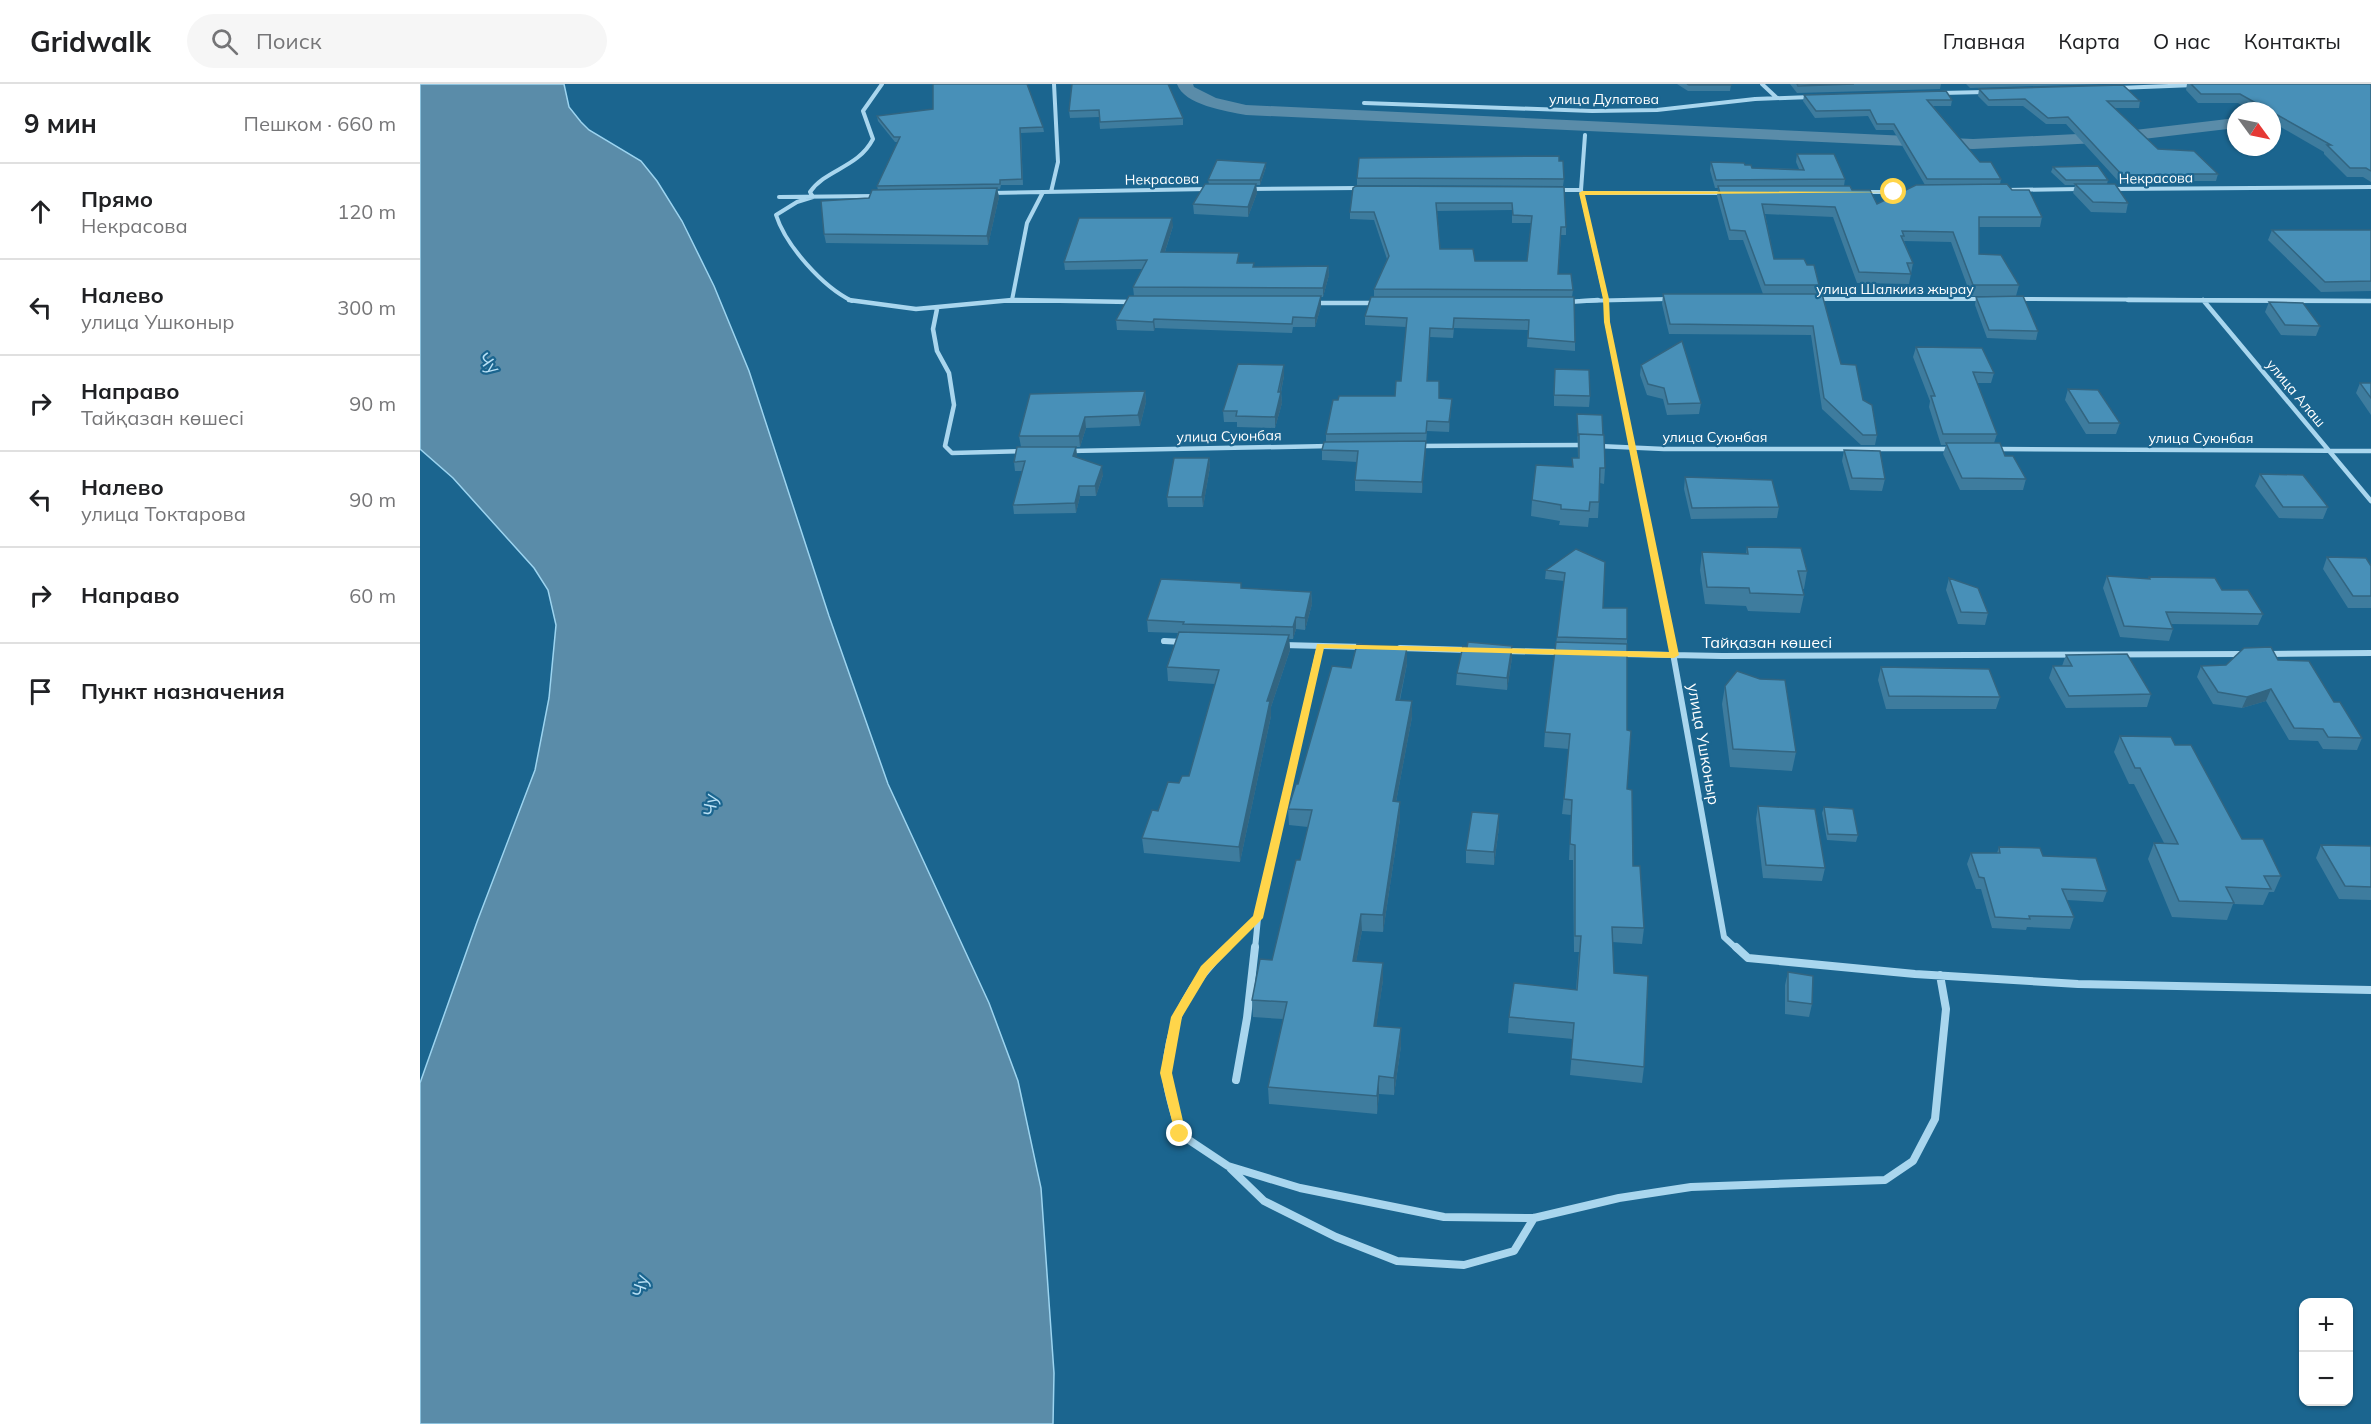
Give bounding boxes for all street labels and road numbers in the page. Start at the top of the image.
street label: улица Дулатова [1549,90,1659,108]
street label: Некрасова [2119,168,2193,188]
street label: Некрасова [1125,169,1199,189]
street label: улица Шалкииз жырау [1816,280,1974,298]
street label: улица Алаш [2262,355,2330,431]
street label: улица Суюнбая [1176,426,1282,446]
street label: улица Суюнбая [1662,428,1768,446]
street label: улица Суюнбая [2148,429,2254,447]
street label: Тайқазан көшесі [1702,632,1832,652]
street label: улица Ушконыр [1683,682,1725,806]

